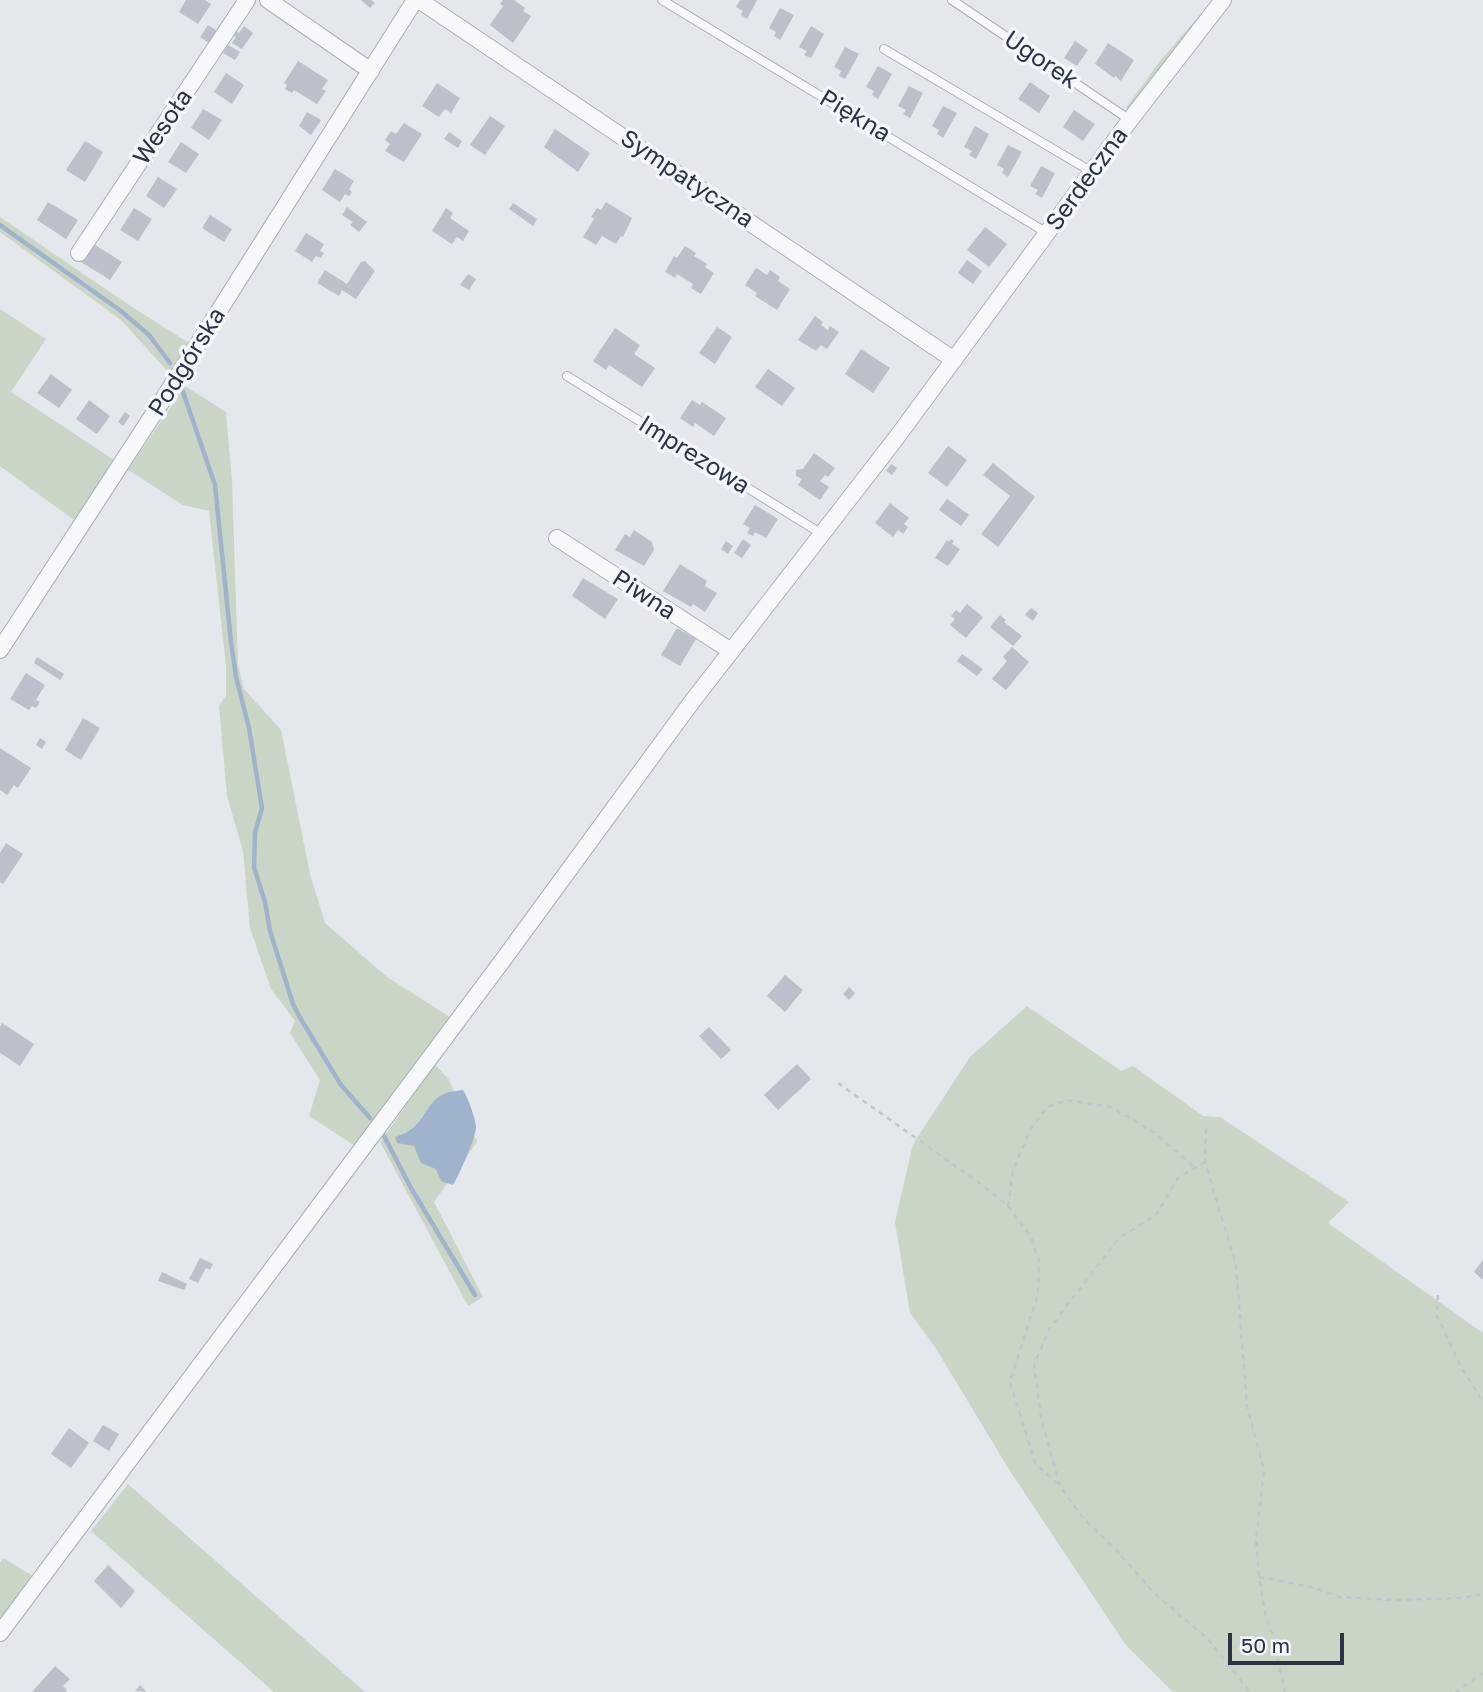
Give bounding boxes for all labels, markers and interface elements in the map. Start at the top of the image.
street label: Ugorek [998,25,1084,95]
street label: Wesoła [127,84,199,170]
street label: Piękna [814,84,896,148]
street label: Serdeczna [1040,122,1134,236]
street label: Sympatyczna [615,124,759,234]
street label: Podgórska [142,302,232,422]
street label: Imprezowa [633,410,755,500]
street label: Piwna [607,564,681,626]
scale bar [1231,1618,1346,1662]
text: 50 m [1241,1632,1290,1658]

